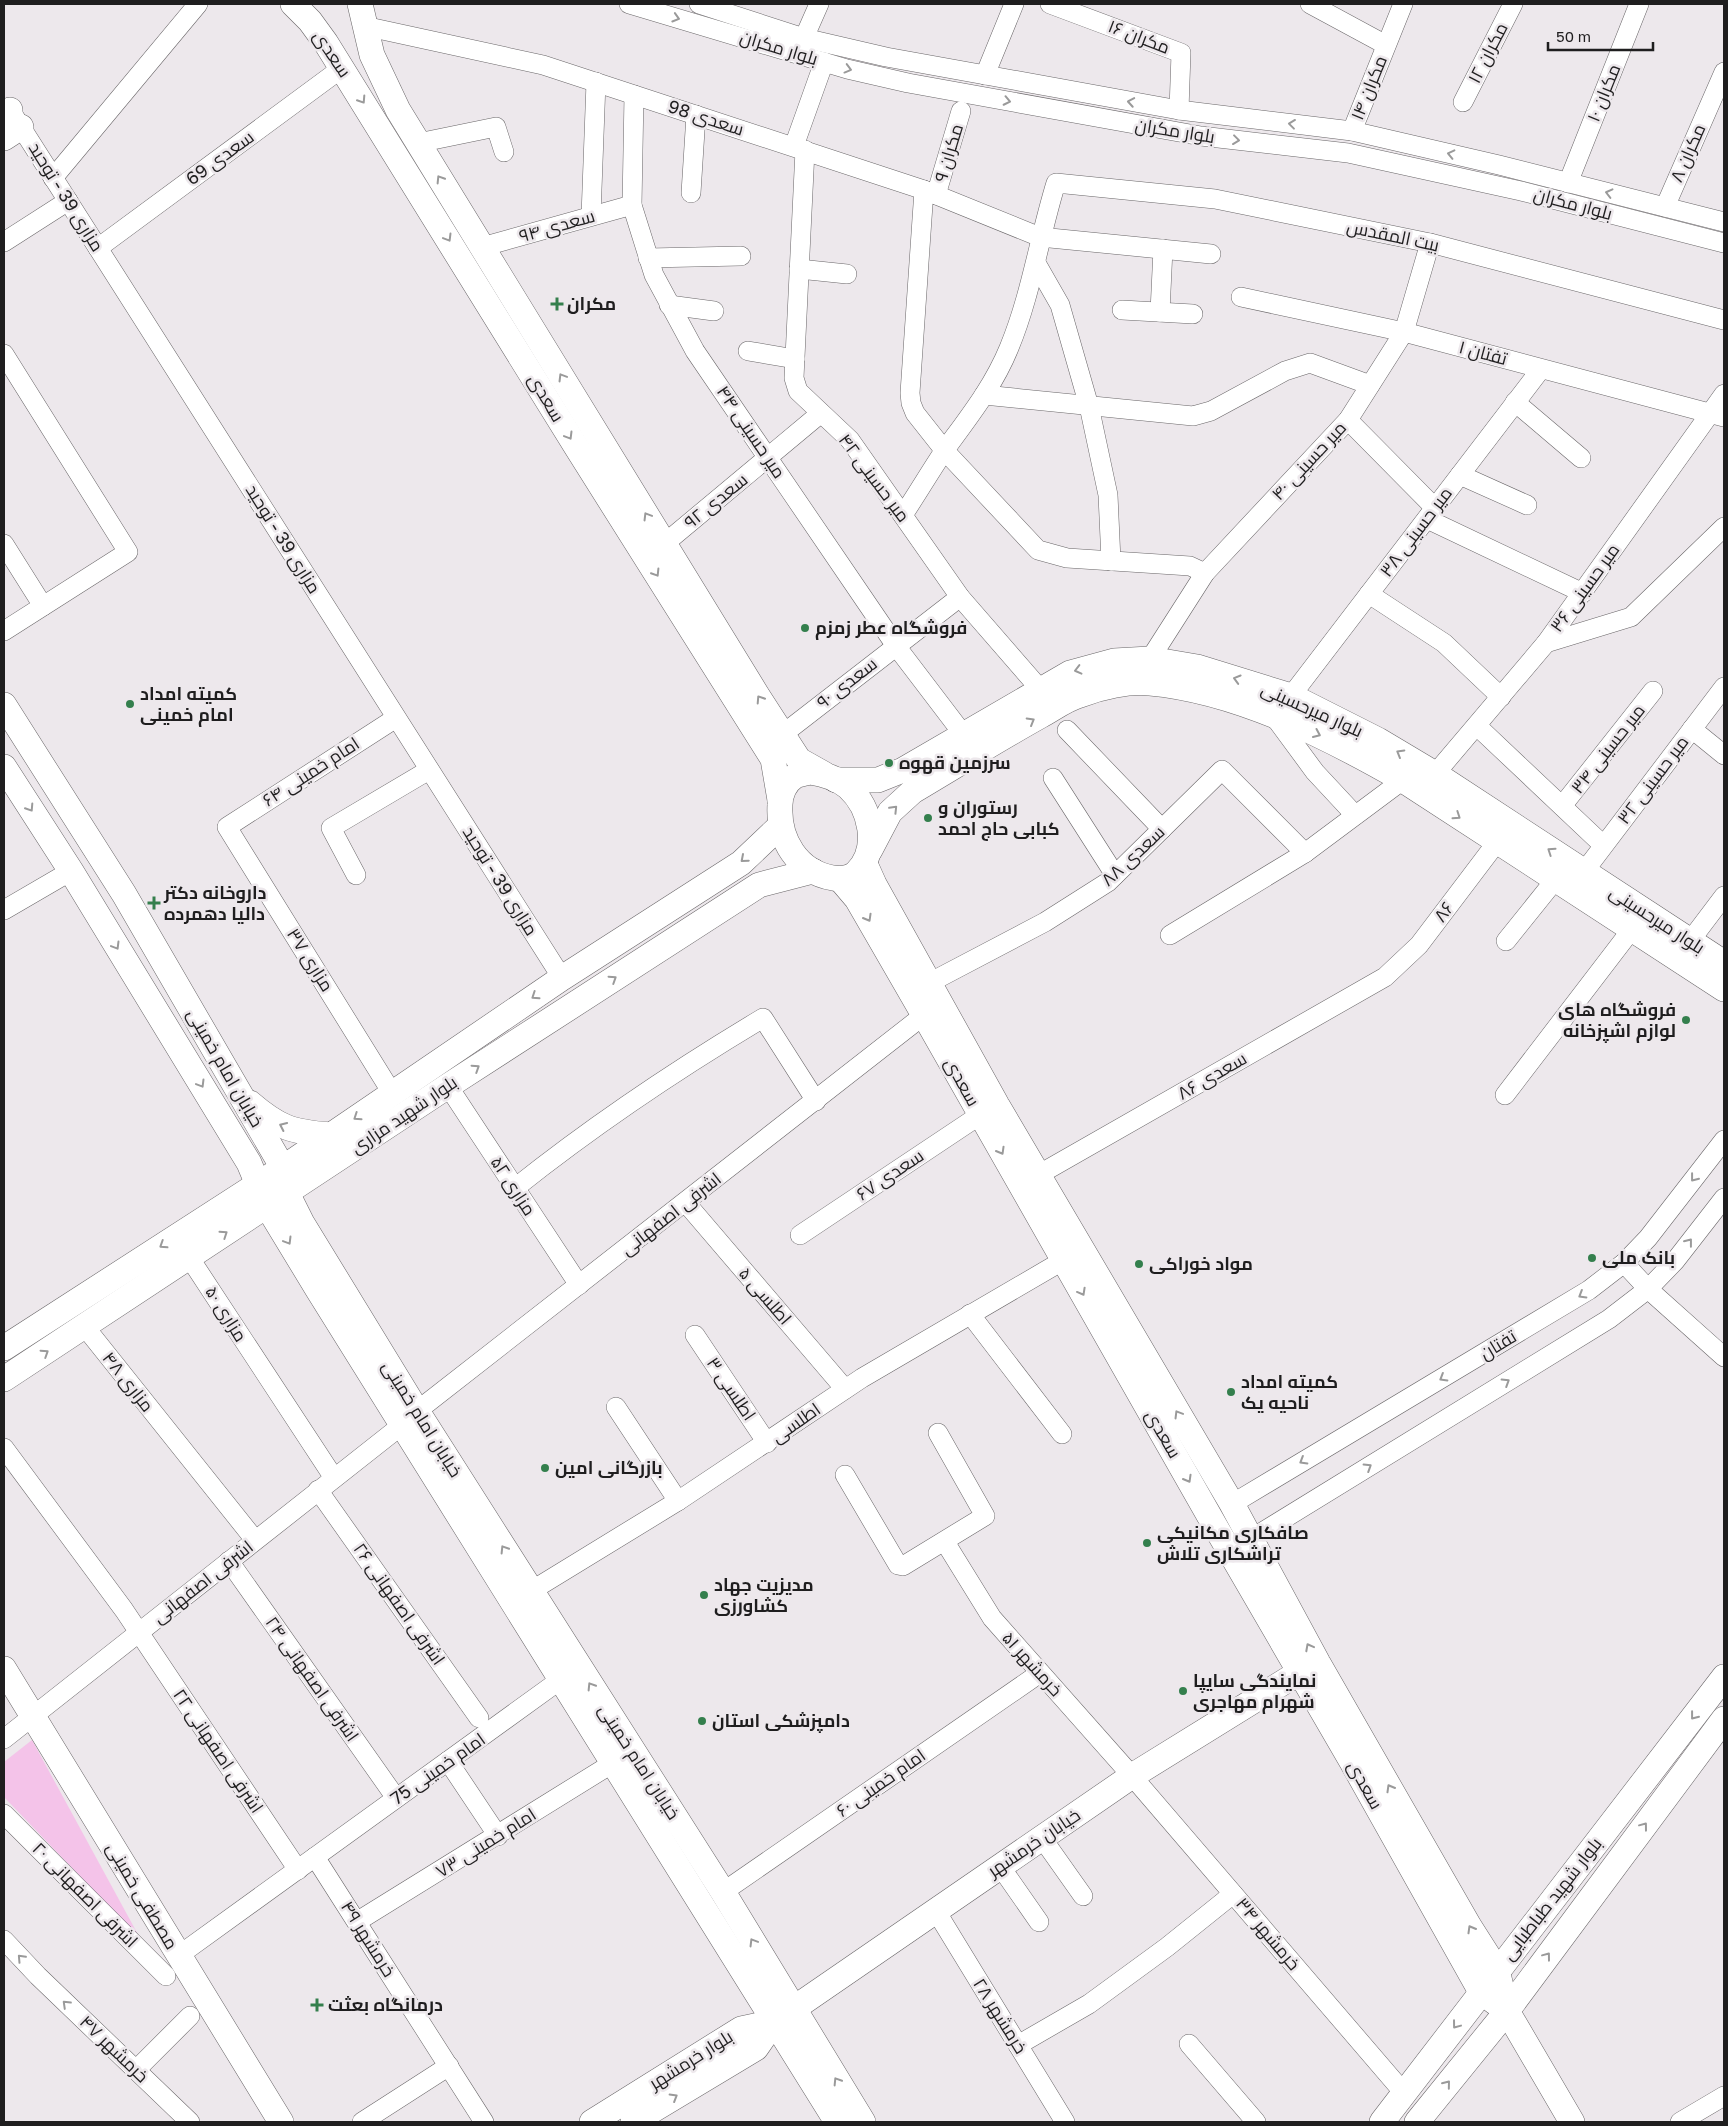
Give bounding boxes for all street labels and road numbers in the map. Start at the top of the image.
street label: مکران ۱۶ [1105,14,1173,59]
street label: مکران ۱۲ [1463,19,1513,87]
street label: بلوار مکران [737,25,821,70]
street label: سعدی [308,26,357,82]
street label: مکران ۱۴ [1345,52,1392,123]
street label: مکران ۱۰ [1582,61,1625,125]
street label: سعدی 98 [665,94,747,141]
street label: بلوار مکران [1134,113,1217,148]
street label: مکران ۸ [1665,120,1711,186]
street label: مکران ۹ [929,121,968,185]
street label: سعدی 69 [181,125,258,190]
street label: مزاری 39 - توحید [24,138,109,256]
street label: بلوار مکران [1531,182,1615,225]
street label: سعدی ۹۴ [516,204,597,247]
street label: بیت المقدس [1345,214,1442,257]
street label: تفتان ۱ [1457,335,1510,370]
street label: سعدی [523,369,570,426]
street label: میر حسینی ۴۴ [712,381,791,483]
street label: میر حسینی ۴۰ [1266,416,1351,505]
street label: میر حسینی ۴۲ [834,429,915,526]
street label: سعدی ۹۲ [679,468,752,533]
street label: مزاری 39 - توحید [241,480,326,598]
street label: میر حسینی ۳۸ [1374,482,1457,581]
street label: میر حسینی ۳۶ [1545,539,1624,637]
street label: سعدی ۹۰ [812,652,882,713]
street label: بلوار میرحسینی [1258,677,1367,742]
street label: میر حسینی ۳۴ [1566,699,1650,798]
street label: میر حسینی ۳۲ [1612,731,1693,828]
street label: امام خمینی ۶۴ [258,732,364,812]
street label: سعدی ۸۸ [1096,820,1169,891]
street label: مزاری 39 - توحید [458,822,543,940]
street label: بلوار میرحسینی [1605,880,1709,959]
street label: ۸۶ [1428,897,1458,926]
street label: مزاری ۳۷ [282,924,339,996]
street label: خیابان امام خمینی [181,1004,269,1132]
street label: سعدی ۸۶ [1173,1046,1251,1105]
street label: سعدی [940,1053,985,1110]
street label: بلوار شهید مزاری [346,1070,461,1159]
street label: سعدی ۶۷ [852,1144,928,1205]
street label: مزاری ۵۲ [486,1152,541,1220]
street label: اشرفی اصفهانی [616,1167,726,1260]
street label: اطلسی ۵ [734,1262,797,1329]
street label: مزاری ۵۰ [200,1282,252,1346]
street label: تفتان [1475,1325,1520,1364]
street label: مزاری ۴۸ [98,1347,159,1416]
street label: اطلسی ۳ [702,1353,761,1425]
street label: خیابان امام خمینی [377,1356,467,1482]
street label: اطلسی [767,1397,825,1448]
street label: سعدی [1140,1405,1186,1462]
street label: اشرفی اصفهانی [148,1535,258,1628]
street label: اشرفی اصفهانی ۲۶ [349,1538,450,1669]
street label: اشرفی اصفهانی ۲۴ [261,1612,364,1746]
street label: خرمشهر ۵۱ [997,1626,1068,1701]
street label: اشرفی اصفهانی ۲۲ [168,1684,269,1817]
street label: خیابان امام خمینی [593,1700,685,1824]
street label: امام خمینی 75 [386,1727,490,1811]
street label: امام خمینی ۶۰ [832,1743,930,1823]
street label: سعدی [1343,1756,1388,1813]
street label: امام خمینی ۷۳ [431,1803,541,1883]
street label: خیابان خرمشهر [982,1803,1084,1883]
street label: بلوار شهید طباطبایی [1496,1833,1607,1965]
street label: اشرفی اصفهانی ۲۰ [28,1837,143,1952]
street label: مصطفی خمینی [101,1838,183,1954]
street label: خرمشهر ۳۴ [1231,1892,1306,1975]
street label: خرمشهر ۴۹ [336,1896,401,1981]
street label: خرمشهر ۲۸ [968,1974,1033,2058]
street label: خرمشهر ۴۷ [75,2010,154,2087]
street label: بلوار خرمشهر [644,2025,737,2095]

